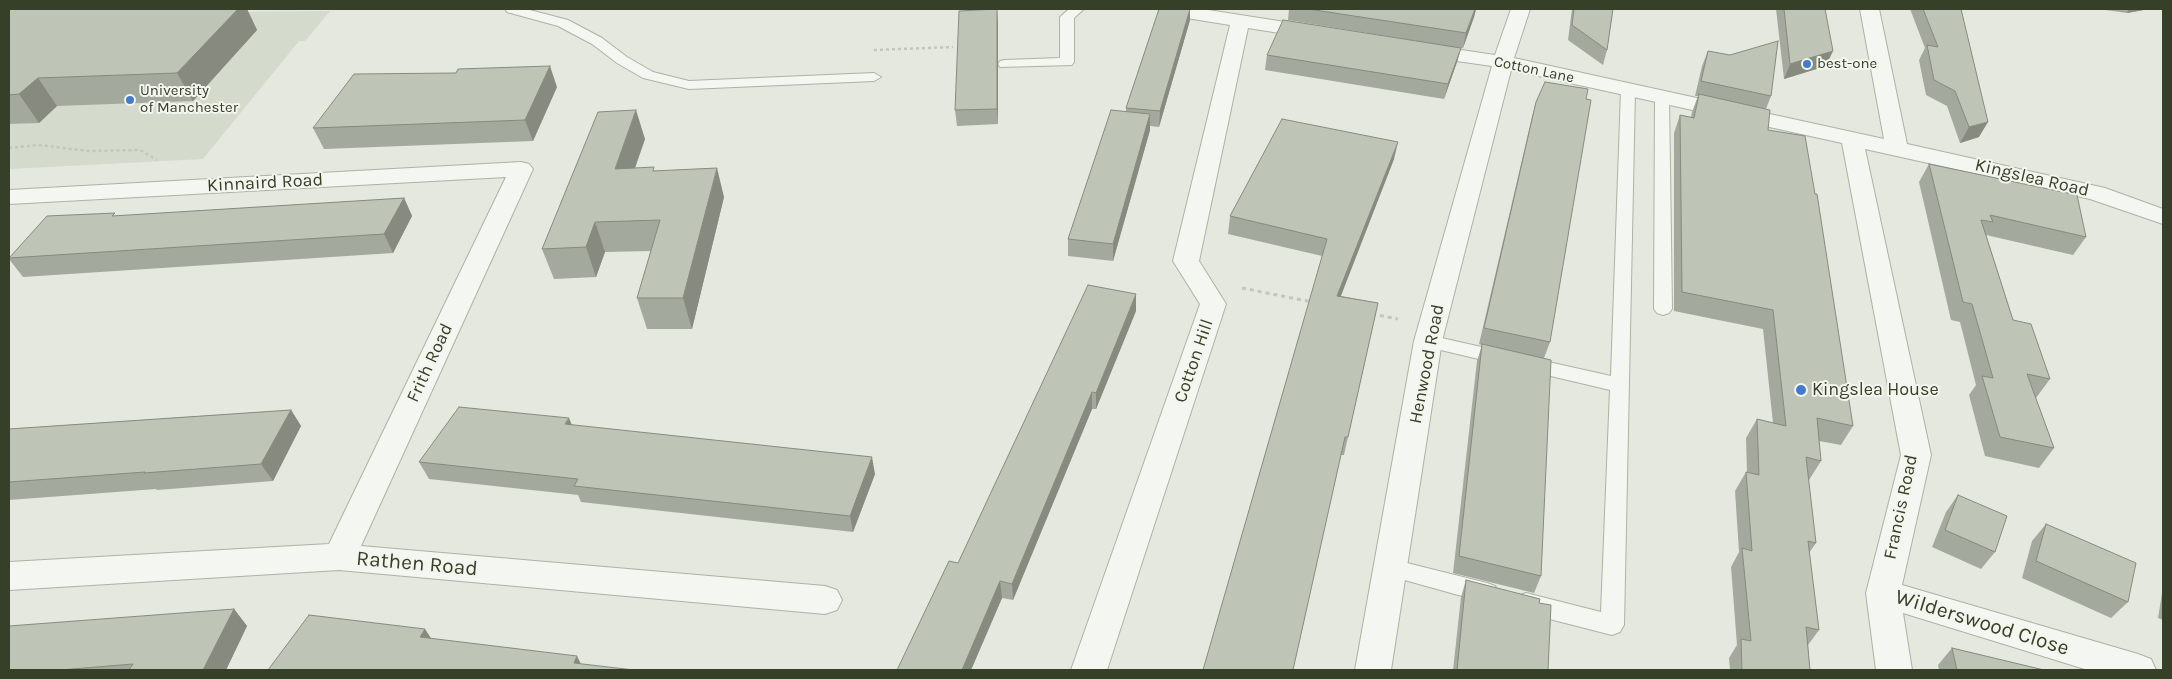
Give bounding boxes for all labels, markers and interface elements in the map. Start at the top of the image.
street label: Cotton Lane [1492,53,1576,87]
place label: best-one [1817,55,1877,73]
marker: best-one [1801,58,1813,70]
place label: University of Manchester [140,82,238,117]
marker: University of Manchester [124,94,136,106]
street label: Kingslea Road [1973,154,2091,202]
street label: Kinnaird Road [206,169,324,197]
street label: Henwood Road [1405,302,1449,426]
street label: Cotton Hill [1170,316,1218,406]
street label: Frith Road [402,320,458,406]
place label: Kingslea House [1812,379,1939,401]
marker: Kingslea House [1794,383,1808,397]
street label: Francis Road [1879,453,1923,561]
street label: Rathen Road [355,546,479,582]
street label: Wilderswood Close [1892,585,2072,661]

